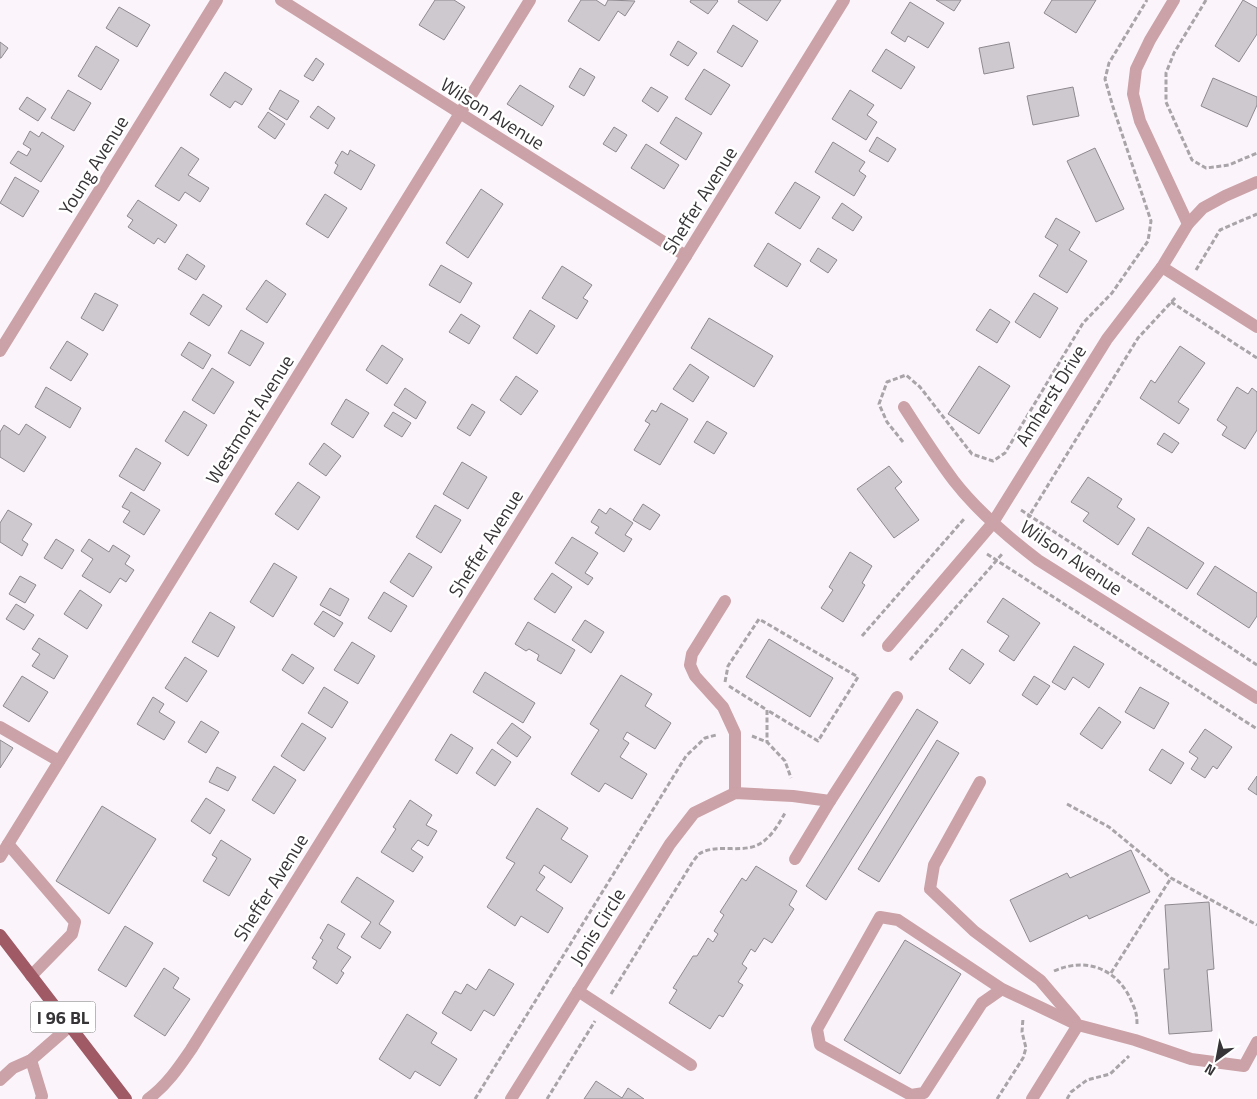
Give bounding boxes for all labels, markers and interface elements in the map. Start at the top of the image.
street label: Wilson Avenue [435,69,551,157]
street label: Young Avenue [51,110,135,220]
street label: Sheffer Avenue [654,140,744,260]
street label: Amherst Drive [1007,339,1093,451]
street label: Westmont Avenue [198,349,300,489]
street label: Sheffer Avenue [440,483,530,603]
street label: Wilson Avenue [1015,512,1129,602]
street label: Sheffer Avenue [225,827,315,947]
street label: Jonis Circle [562,882,632,970]
road number: I 96 BL [30,1002,96,1032]
north arrow [1192,1034,1242,1084]
text: N [1200,1059,1220,1082]

